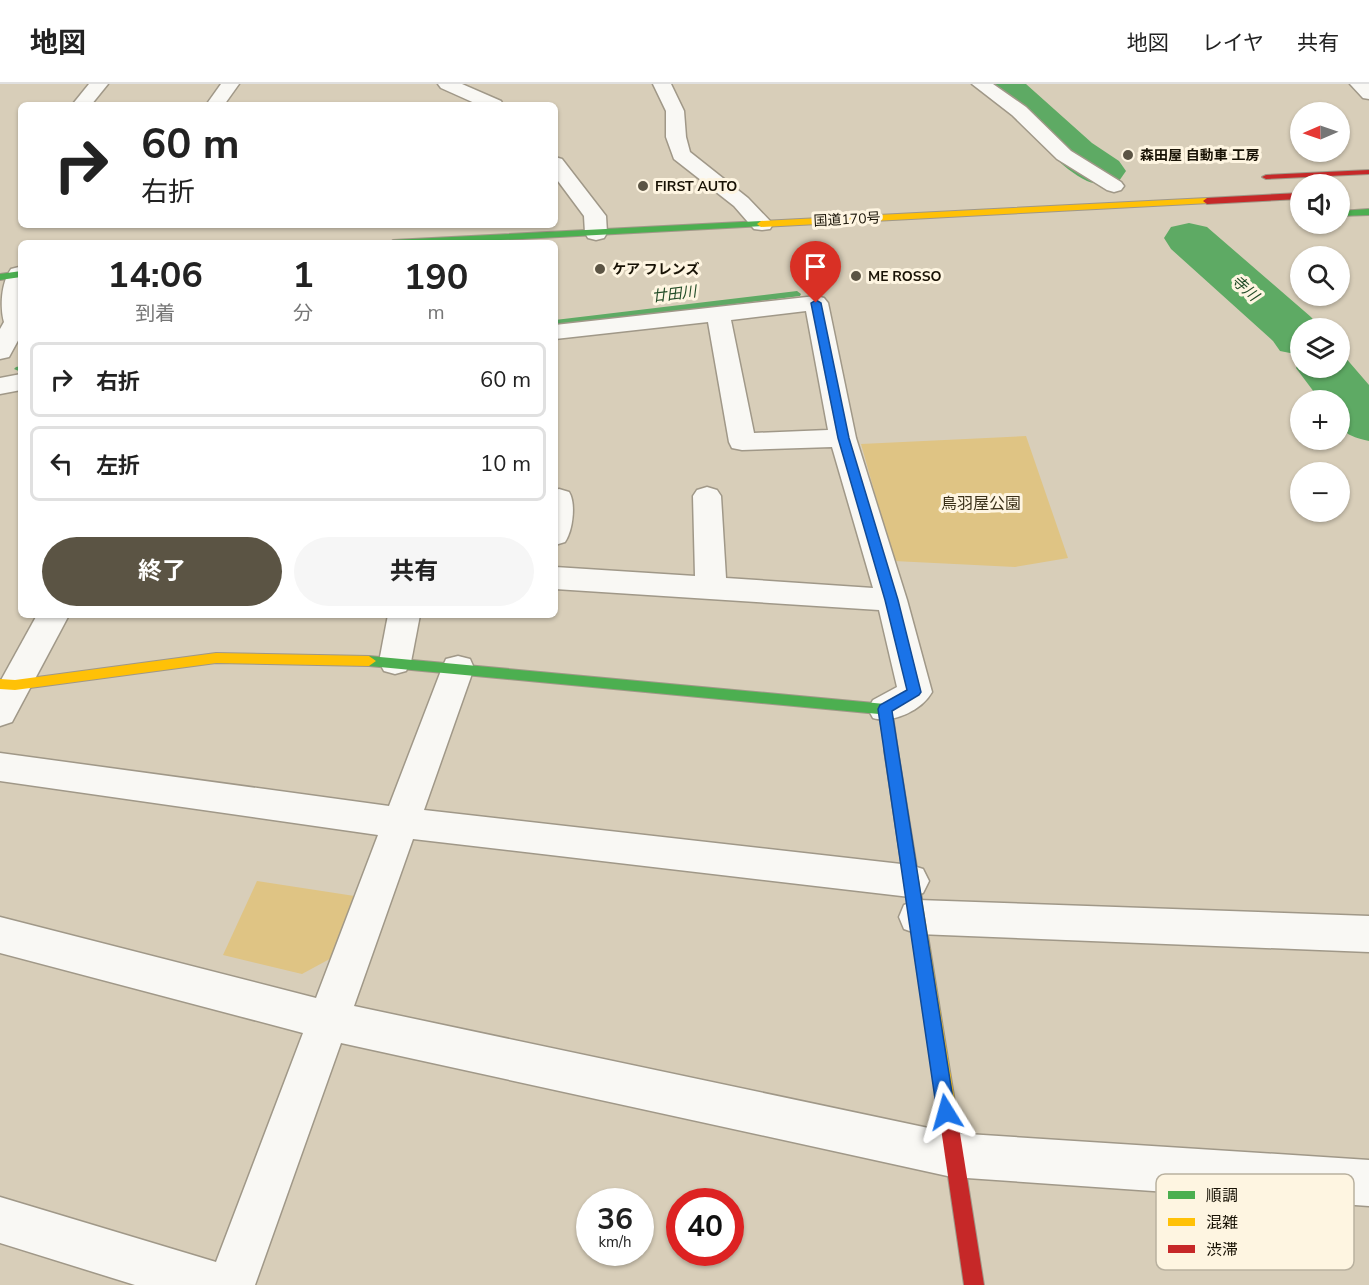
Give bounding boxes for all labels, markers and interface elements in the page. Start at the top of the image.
text: 地図 [30,24,86,62]
text: 地図 [1127,29,1169,57]
text: レイヤ [1202,29,1264,57]
text: 共有 [1297,29,1339,57]
north arrow [1290,102,1350,162]
map controls [1290,102,1350,522]
text: 60 m [141,116,240,173]
icon: right [42,126,120,204]
place label: 森田屋 自動車 工房 [1140,146,1260,165]
marker: 森田屋 自動車 工房 [1121,148,1135,162]
text: 右折 [141,174,195,211]
button: sound [1290,174,1350,234]
place label: FIRST AUTO [655,177,737,196]
marker: FIRST AUTO [636,179,650,193]
street label: 国道170号 [813,208,881,231]
pin [790,241,841,303]
button: search [1290,246,1350,306]
icon: arrive [799,250,832,283]
text: 14:06 [108,251,203,300]
text: 1 [292,251,314,300]
text: 190 [404,253,468,302]
place label: ケア フレンズ [612,260,700,279]
marker: ケア フレンズ [593,262,607,276]
place label: ME ROSSO [868,267,941,286]
marker: ME ROSSO [849,269,863,283]
water label: 寺川 [1227,271,1264,307]
water label: 廿田川 [650,281,700,307]
text: m [427,299,445,326]
text: 到着 [135,300,175,327]
text: 分 [293,300,313,327]
button: layers [1290,318,1350,378]
icon: right [45,363,78,396]
text: 60 m [480,365,531,395]
text: 右折 [96,367,140,397]
button: + [1290,390,1350,450]
icon: left [45,447,78,480]
text: 10 m [480,449,531,479]
text: 左折 [96,451,140,481]
button: − [1290,462,1350,522]
park label: 鳥羽屋公園 [941,493,1021,515]
button: 終了 [42,537,282,606]
button: 共有 [294,537,534,606]
position arrow [914,1080,978,1144]
legend [1156,1174,1354,1270]
text: 順調 [1206,1185,1238,1207]
speed limit sign: 40 [666,1188,744,1266]
text: 36 [597,1199,633,1240]
text: 混雑 [1206,1212,1238,1234]
text: km/h [598,1232,632,1252]
text: 渋滞 [1206,1239,1238,1261]

